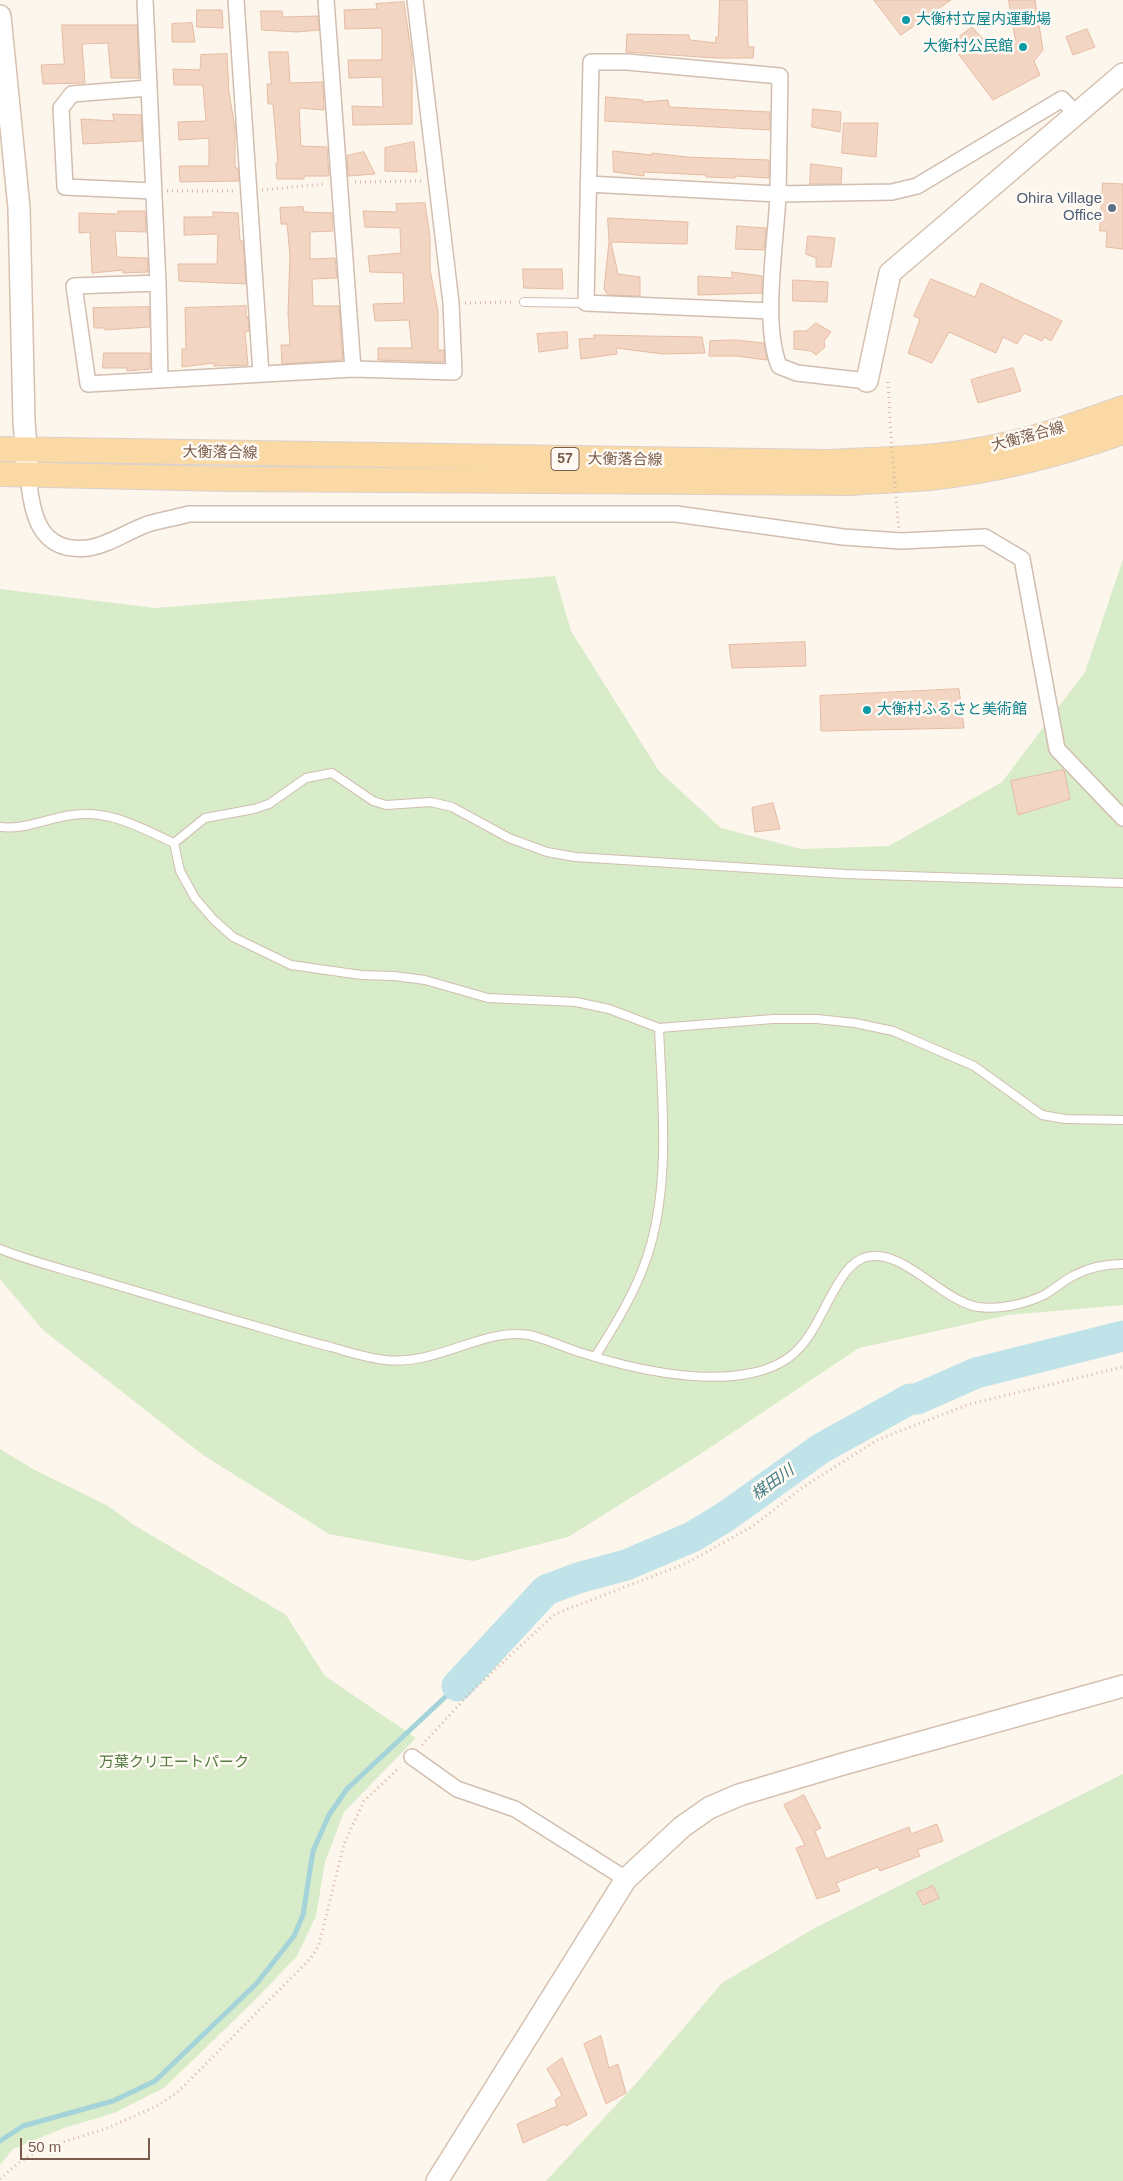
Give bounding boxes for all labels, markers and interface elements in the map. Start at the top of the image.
place label: 大衡村立屋内運動場 [916,11,1051,29]
marker: 大衡村立屋内運動場 [900,14,912,26]
place label: 大衡村公民館 [923,38,1013,56]
marker: 大衡村公民館 [1017,41,1029,53]
place label: Ohira Village Office [1016,190,1102,225]
marker: Ohira Village Office [1106,202,1118,214]
street label: 大衡落合線 [989,419,1067,455]
street label: 大衡落合線 [182,443,258,463]
road number: 57 [551,448,579,470]
street label: 大衡落合線 [587,450,663,470]
place label: 大衡村ふるさと美術館 [877,701,1027,719]
marker: 大衡村ふるさと美術館 [861,704,873,716]
water label: 楳田川 [748,1461,798,1505]
park label: 万葉クリエートパーク [99,1754,249,1772]
scale bar [22,2128,152,2160]
text: 50 m [28,2138,61,2155]

